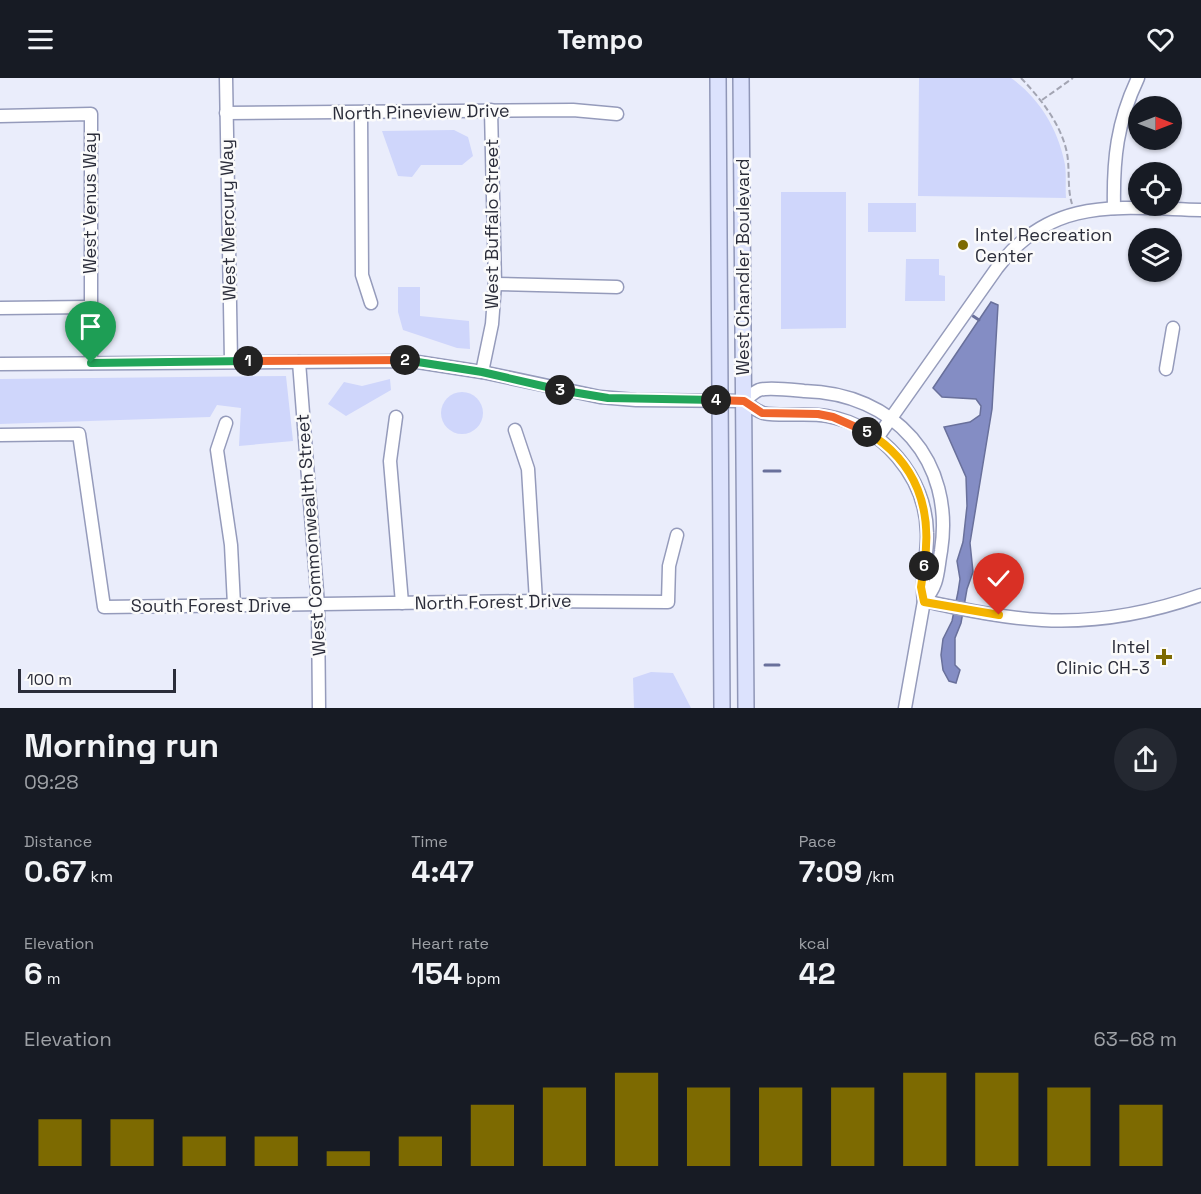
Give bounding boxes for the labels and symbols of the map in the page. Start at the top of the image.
north arrow [1128,96,1182,150]
street label: North Pineview Drive [332,98,510,125]
street label: West Venus Way [78,132,101,274]
street label: West Mercury Way [215,139,240,301]
street label: West Buffalo Street [480,139,503,309]
street label: West Chandler Boulevard [731,159,754,375]
place label: Intel Recreation Center [975,223,1112,267]
marker: Intel Recreation Center [956,238,970,252]
pin [65,301,116,363]
pin: 2 [390,345,420,375]
pin: 1 [233,346,263,376]
pin: 3 [545,375,575,405]
pin: 4 [701,385,731,415]
street label: West Commonwealth Street [291,413,330,657]
pin: 5 [852,417,882,447]
pin: 6 [909,551,939,581]
pin [973,553,1024,615]
street label: North Forest Drive [414,589,572,614]
street label: South Forest Drive [131,594,291,617]
place label: Intel Clinic CH-3 [1056,635,1150,679]
marker: Intel Clinic CH-3 [1155,648,1173,666]
scale bar [18,666,176,694]

